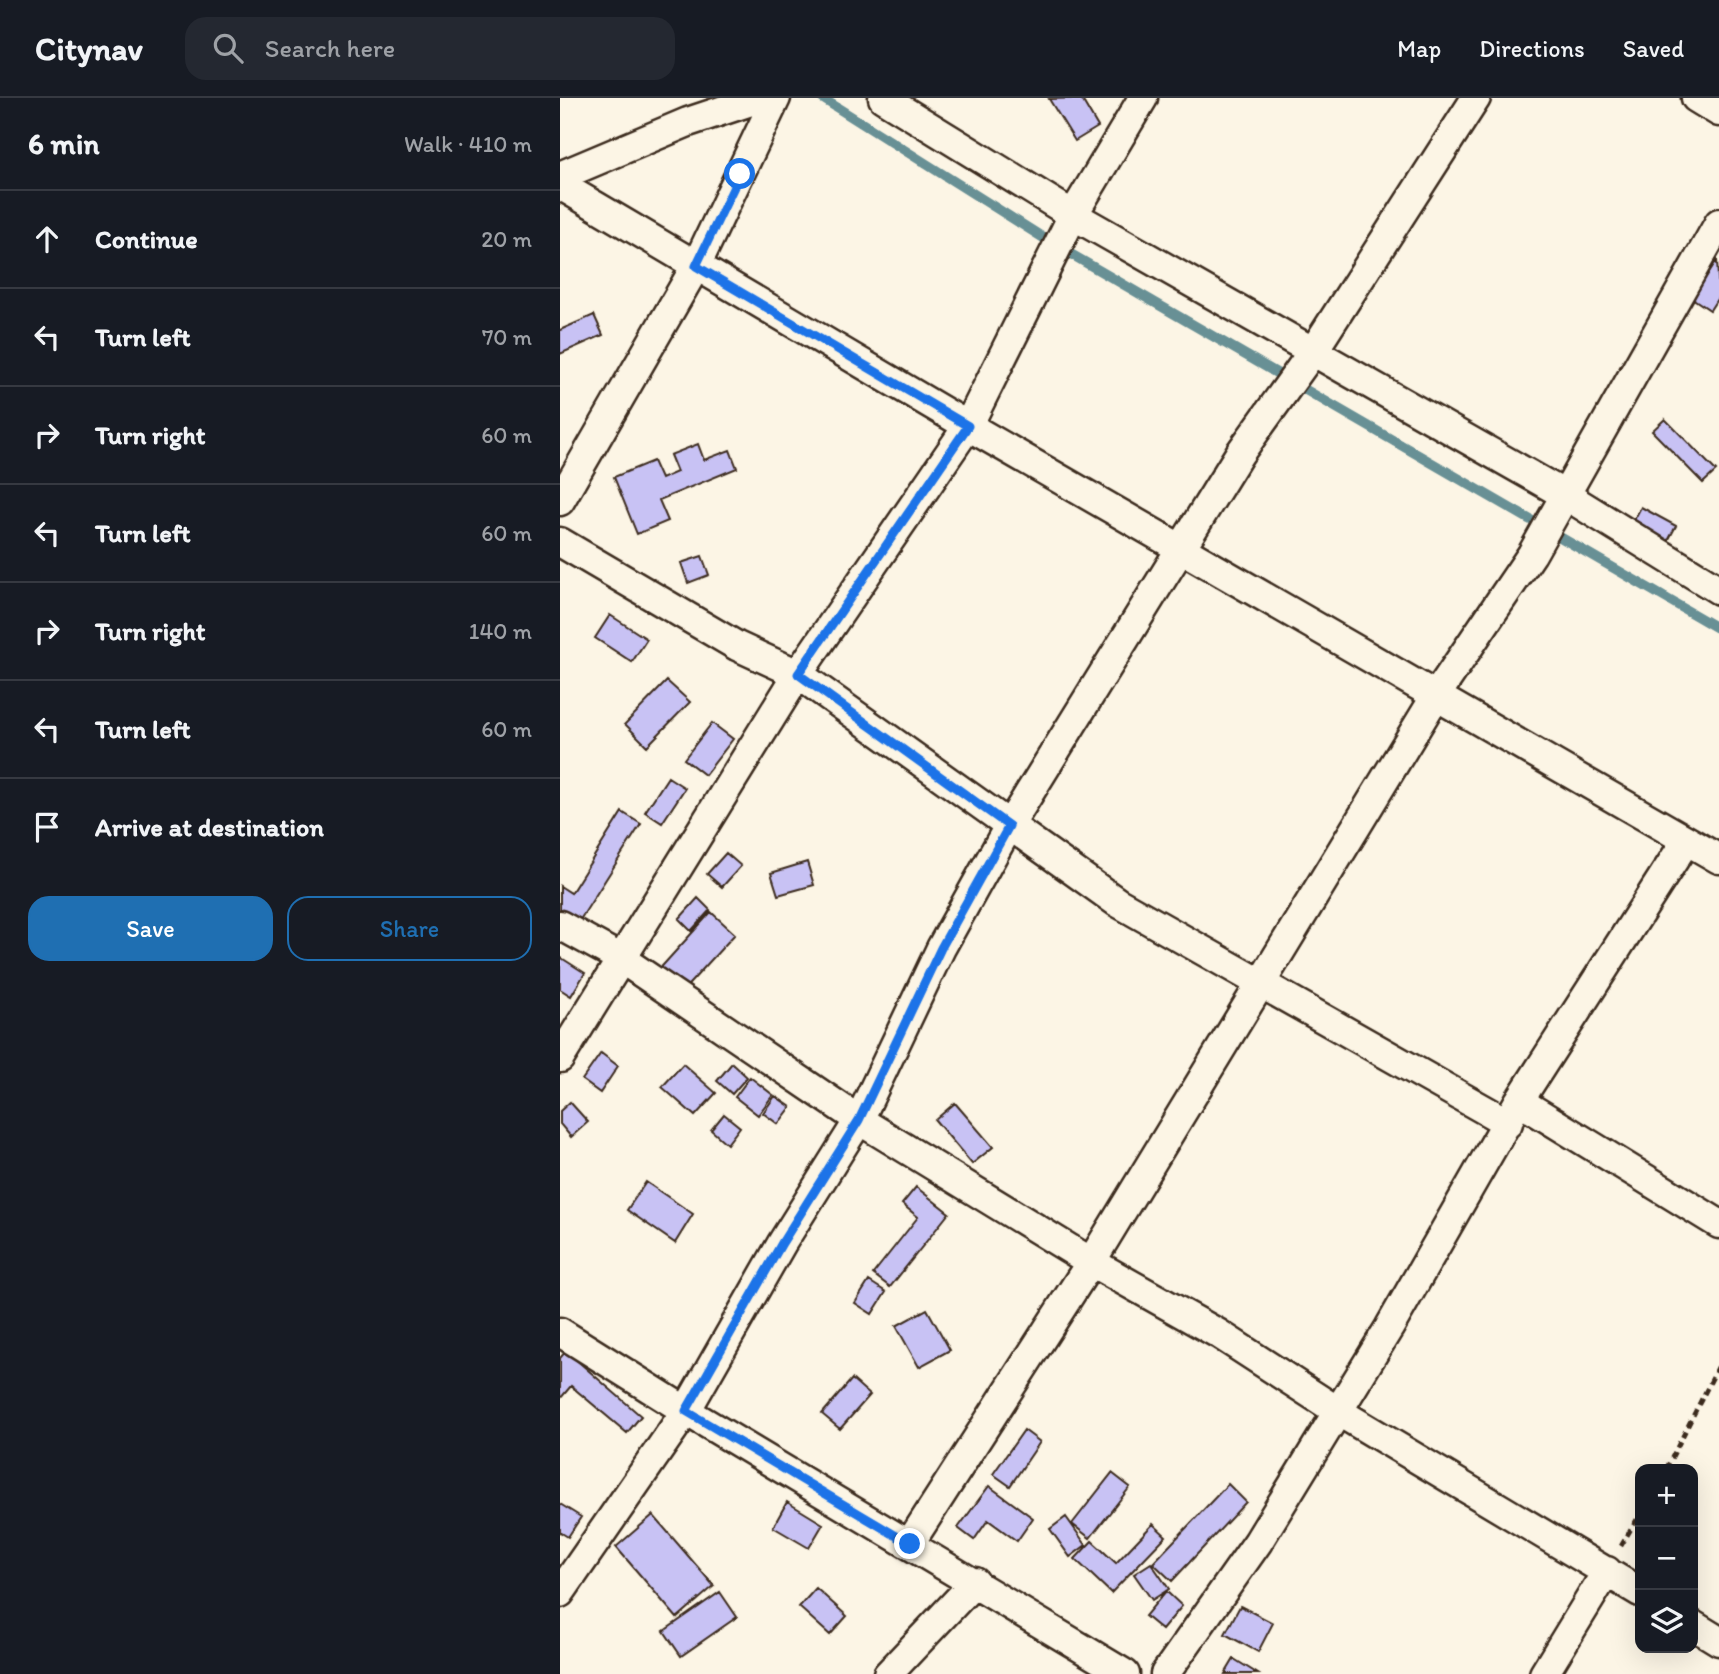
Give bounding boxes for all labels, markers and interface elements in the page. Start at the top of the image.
search box [185,17,675,80]
text: Citynav [35,29,143,68]
icon: search [209,29,247,67]
text: Search here [265,32,395,64]
text: Map [1397,34,1441,63]
text: Directions [1479,34,1585,63]
text: Saved [1623,34,1684,63]
text: 6 min [28,125,100,162]
text: Walk · 410 m [404,130,532,158]
route start [724,158,755,189]
icon: ahead [28,220,66,258]
text: Continue [95,223,198,255]
text: 20 m [481,225,532,253]
icon: left [28,318,66,356]
text: Turn left [95,321,191,353]
text: 70 m [482,323,532,351]
icon: right [28,416,66,454]
text: Turn right [95,419,206,451]
text: 60 m [481,421,532,449]
icon: left [28,514,66,552]
text: Turn left [95,517,191,549]
text: 60 m [481,519,532,547]
icon: right [28,612,66,650]
text: Turn right [95,615,206,647]
text: 140 m [469,617,532,645]
icon: left [28,710,66,748]
text: Turn left [95,713,191,745]
text: 60 m [481,715,532,743]
icon: arrive [28,808,66,846]
text: Arrive at destination [95,811,324,843]
button: Save [28,896,273,961]
button: Share [287,896,532,961]
map controls [1635,1464,1698,1653]
button: + [1635,1464,1698,1527]
button: − [1635,1527,1698,1590]
route end [894,1528,925,1559]
button: layers [1635,1590,1698,1653]

